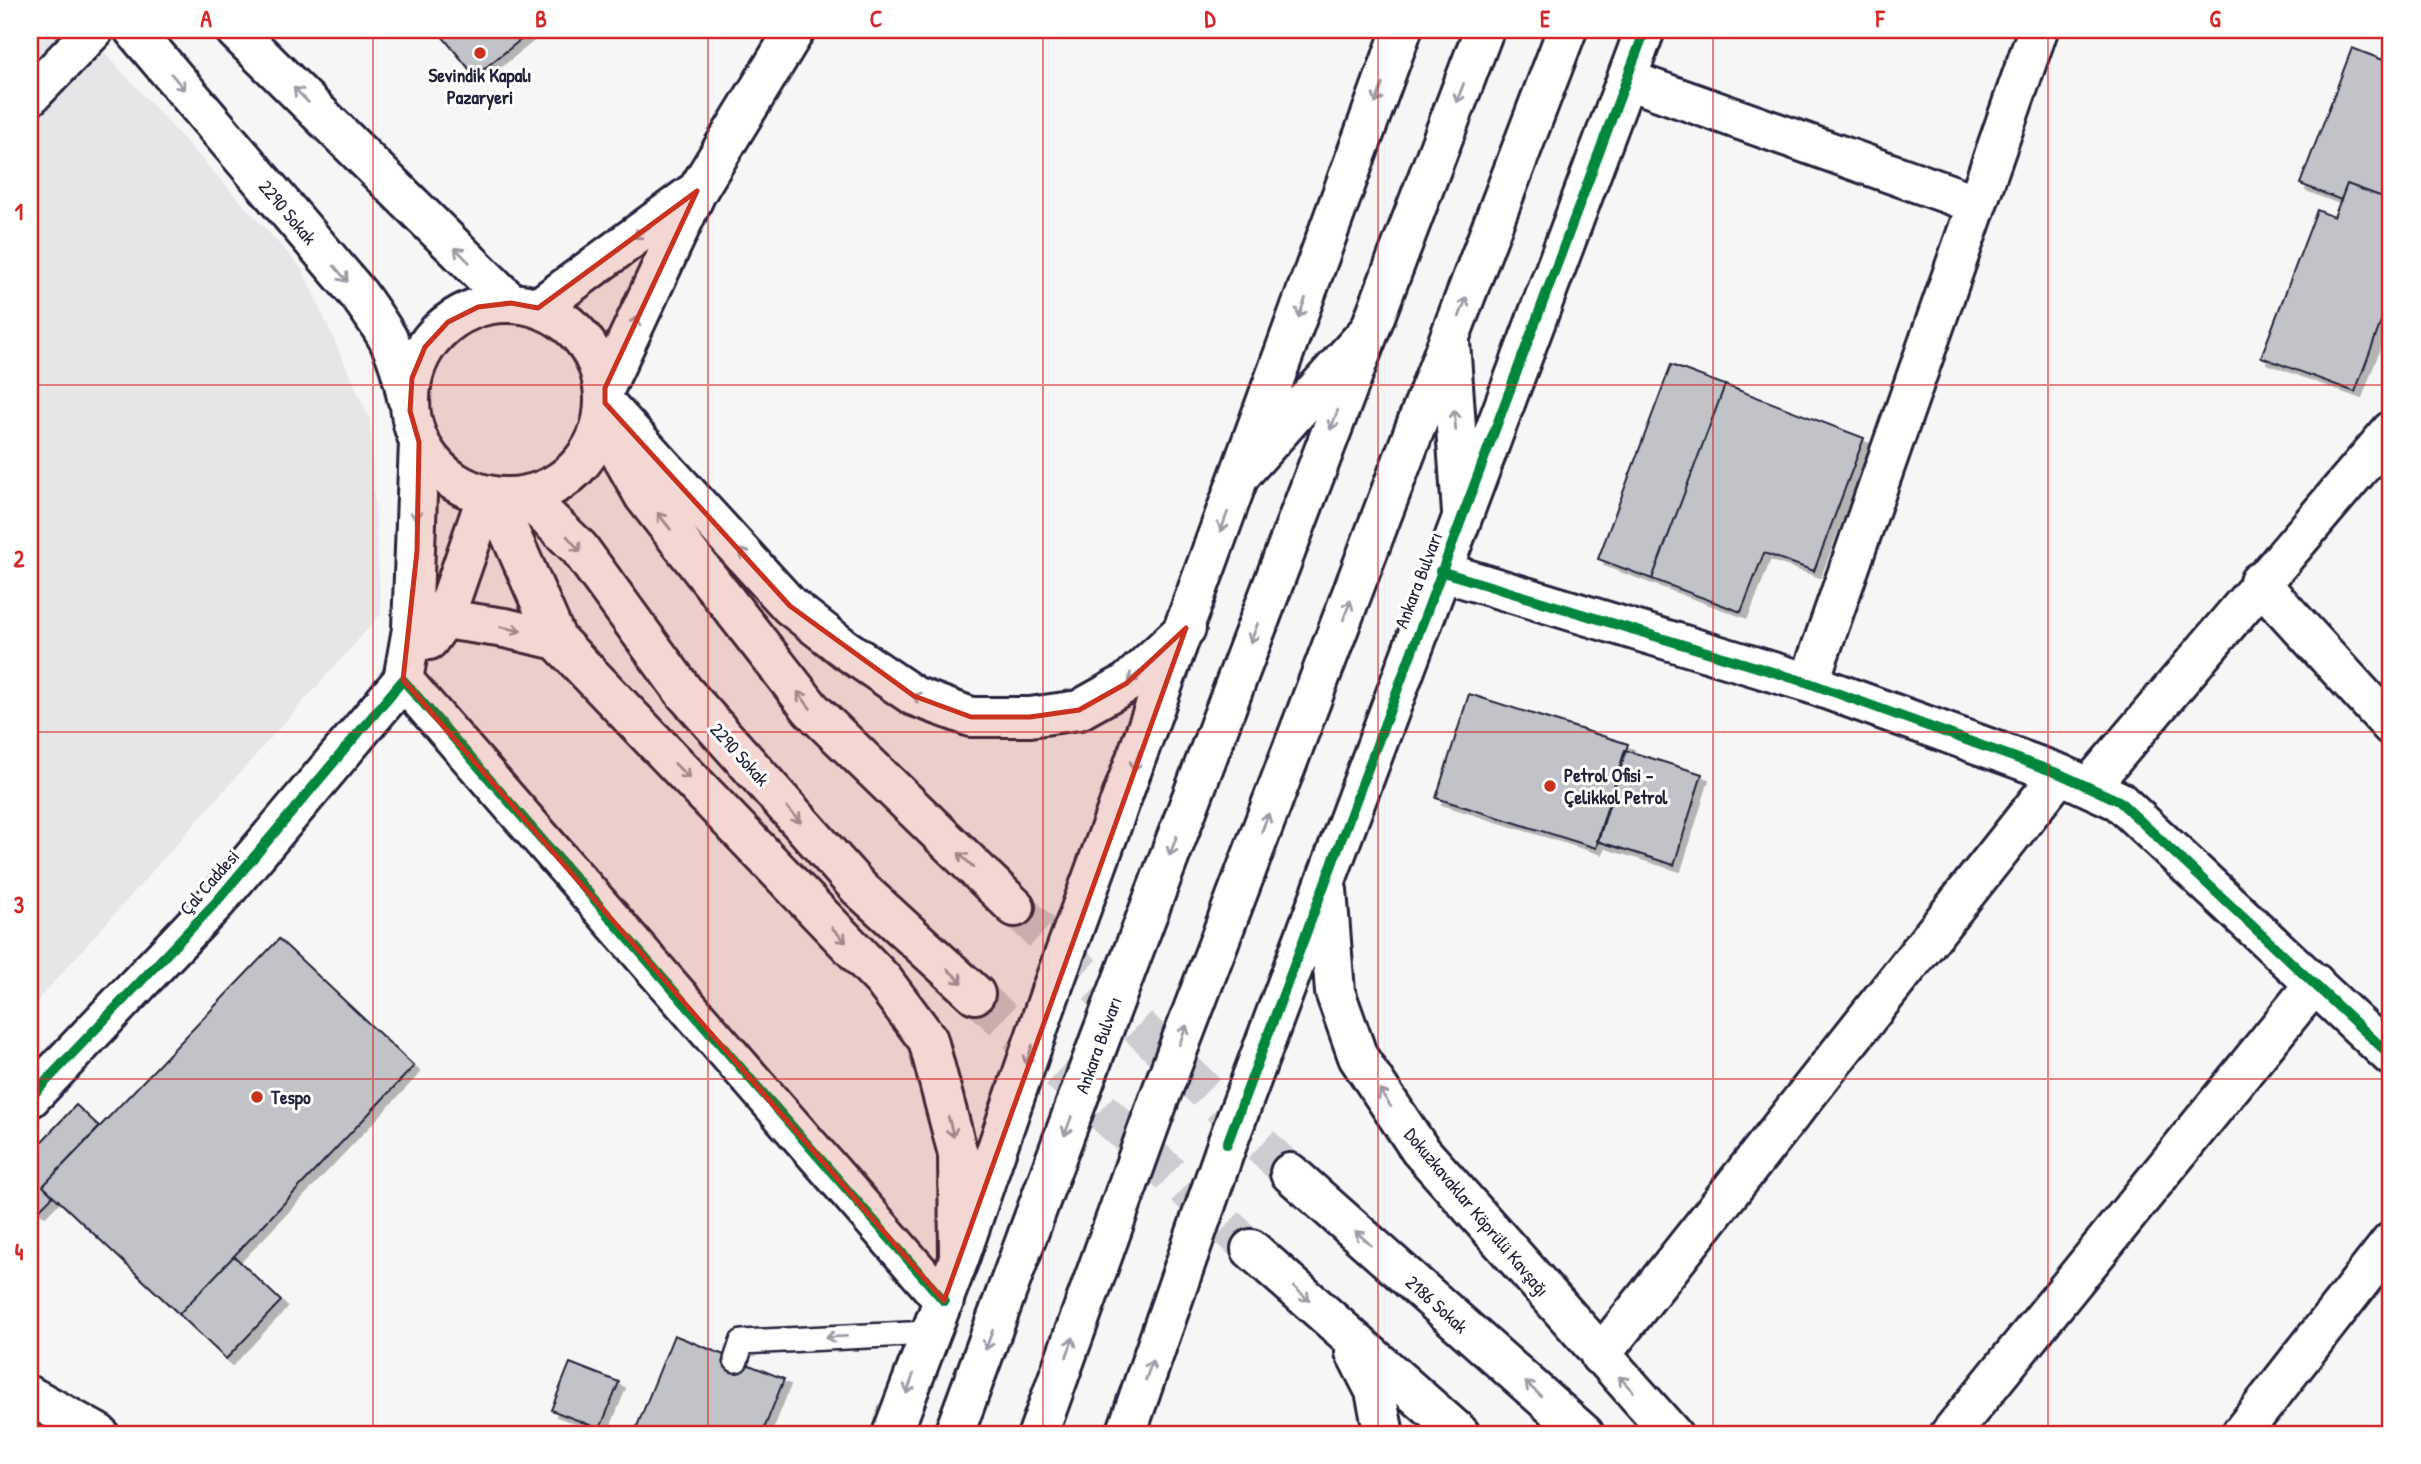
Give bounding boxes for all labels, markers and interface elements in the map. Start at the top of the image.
text: A [200,3,212,34]
text: B [535,3,547,34]
text: C [870,3,882,34]
text: D [1205,3,1217,34]
text: E [1540,3,1551,34]
text: F [1875,3,1886,34]
text: G [2209,3,2221,34]
marker: Sevindik Kapalı Pazaryeri [472,45,488,61]
place label: Sevindik Kapalı Pazaryeri [429,62,531,111]
one-way arrow [170,73,186,91]
one-way arrow [1372,82,1384,104]
one-way arrow [1452,82,1465,104]
one-way arrow [292,86,309,103]
street label: 2290 Sokak [253,174,323,250]
text: 1 [15,196,23,227]
one-way arrow [633,225,652,239]
one-way arrow [454,246,471,263]
one-way arrow [333,265,349,283]
one-way arrow [1295,296,1307,318]
one-way arrow [1458,296,1470,318]
one-way arrow [628,316,641,337]
one-way arrow [1327,409,1340,431]
one-way arrow [1448,410,1461,432]
one-way arrow [409,498,423,521]
one-way arrow [1217,510,1230,532]
one-way arrow [656,512,671,531]
street label: Ankara Bulvarı [1388,528,1448,632]
one-way arrow [566,534,582,552]
text: 2 [14,543,25,574]
one-way arrow [738,549,755,566]
one-way arrow [1341,600,1354,622]
one-way arrow [1246,621,1259,643]
one-way arrow [499,623,522,637]
one-way arrow [1128,666,1145,683]
one-way arrow [797,691,812,709]
one-way arrow [912,691,934,704]
street label: 2290 Sokak [704,717,776,791]
one-way arrow [1129,750,1142,772]
one-way arrow [673,762,690,779]
place label: Petrol Ofisi - Çelikkol Petrol [1564,762,1668,810]
marker: Petrol Ofisi - Çelikkol Petrol [1542,778,1558,794]
one-way arrow [786,806,802,824]
one-way arrow [1260,812,1272,834]
one-way arrow [1166,834,1178,856]
street label: Çal Caddesi [173,844,245,920]
one-way arrow [958,851,975,868]
text: 3 [14,889,24,920]
one-way arrow [831,926,847,944]
one-way arrow [946,968,964,984]
street label: Ankara Bulvarı [1068,993,1128,1097]
one-way arrow [1178,1025,1191,1047]
one-way arrow [1022,1044,1034,1066]
place label: Tespo [270,1084,311,1111]
marker: Tespo [249,1089,265,1105]
one-way arrow [1378,1089,1392,1108]
one-way arrow [1060,1114,1073,1136]
one-way arrow [945,1115,958,1137]
street label: Dokuzkavaklar Köprülü Kavşağı [1399,1122,1555,1302]
one-way arrow [1354,1230,1372,1246]
text: 4 [15,1236,24,1267]
street label: 2186 Sokak [1400,1269,1474,1339]
one-way arrow [1293,1286,1310,1303]
one-way arrow [982,1328,994,1350]
one-way arrow [825,1331,848,1344]
one-way arrow [1064,1336,1077,1358]
one-way arrow [1144,1359,1156,1381]
one-way arrow [903,1373,915,1395]
one-way arrow [1617,1376,1634,1393]
one-way arrow [1524,1381,1542,1397]

